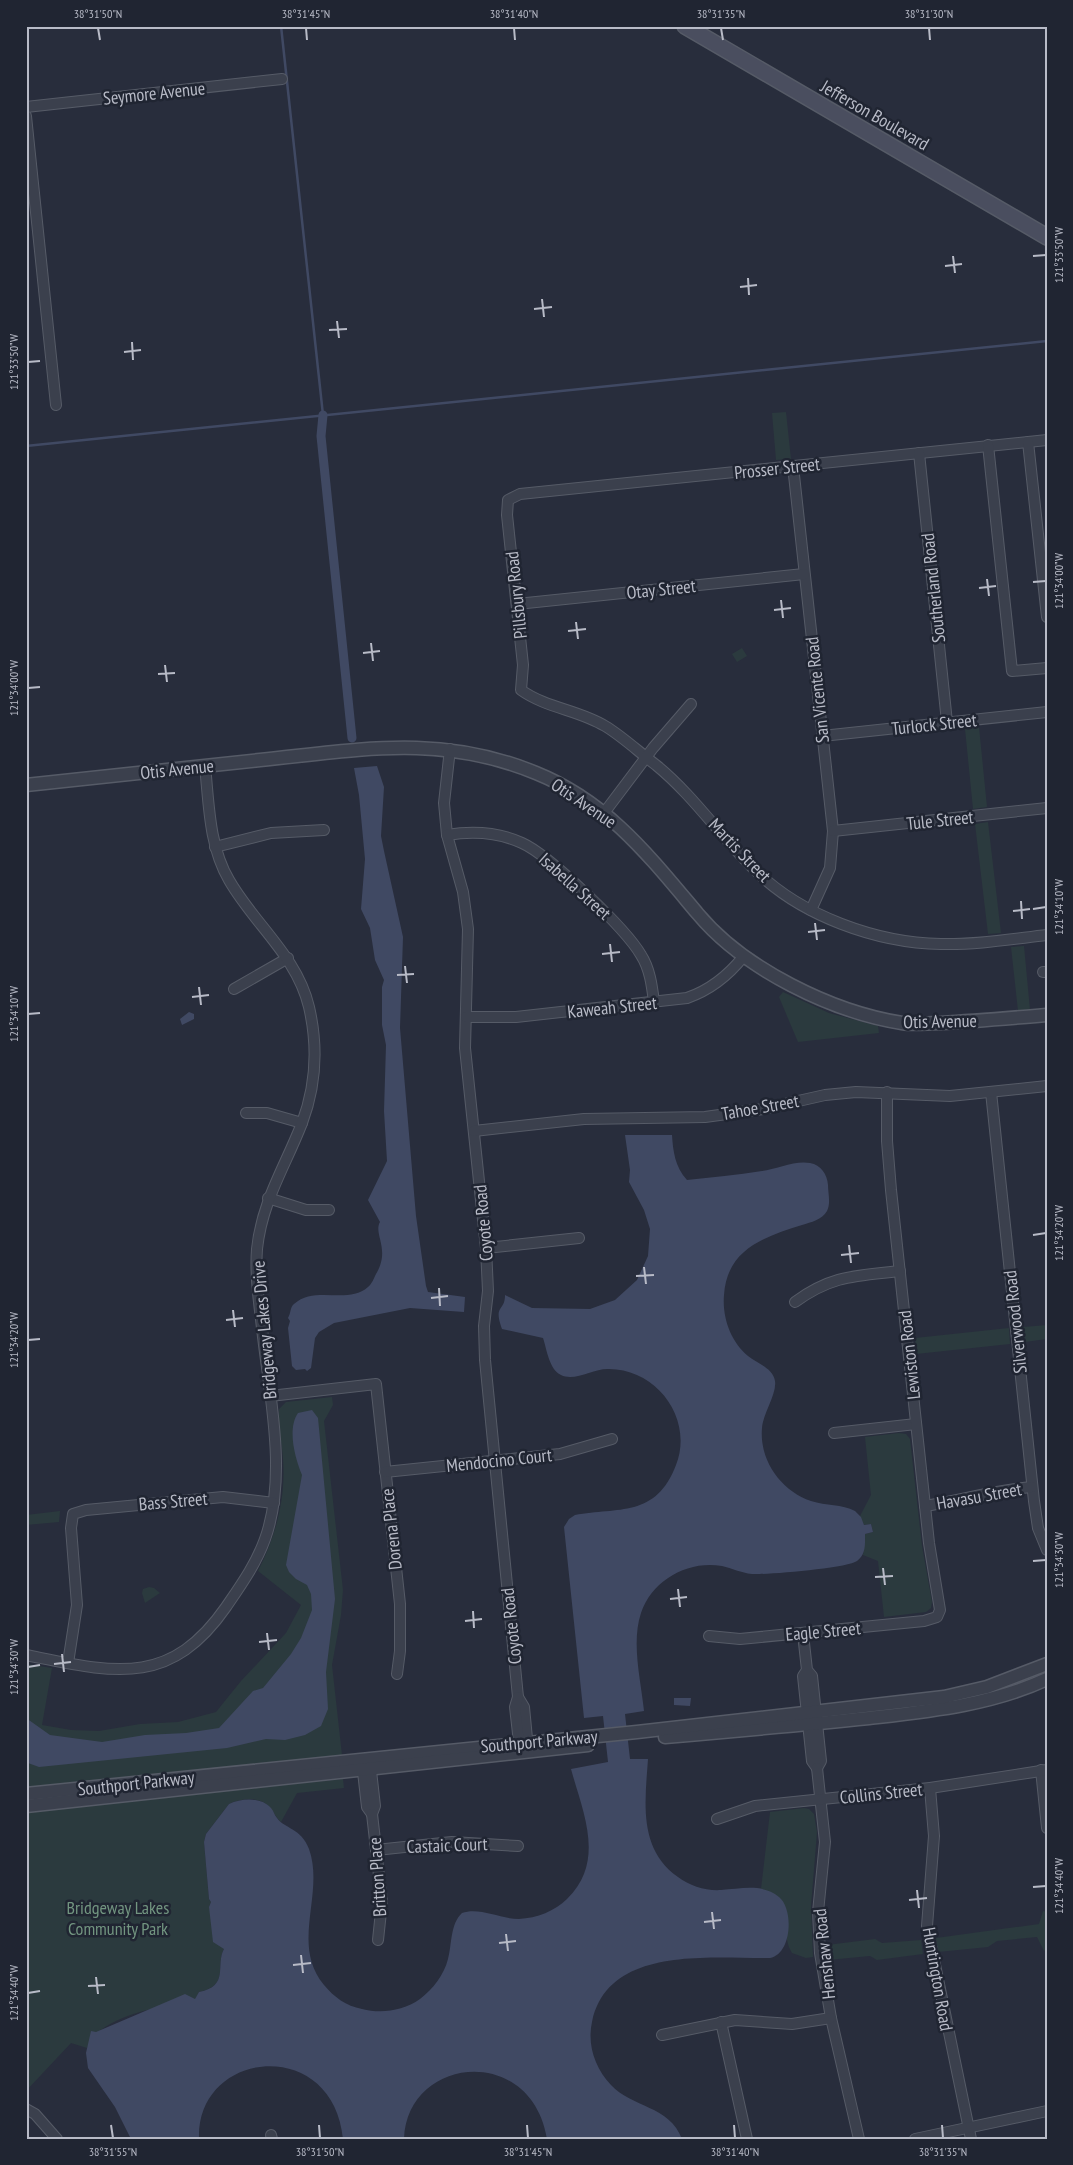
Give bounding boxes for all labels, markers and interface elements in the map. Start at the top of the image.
text: 38°31'50"N [74,6,122,21]
text: 38°31'45"N [282,6,330,21]
text: 38°31'40"N [490,6,538,21]
text: 38°31'35"N [697,6,745,21]
text: 38°31'30"N [905,6,953,21]
street label: Jefferson Boulevard [816,74,933,155]
street label: Seymore Avenue [102,76,206,110]
text: 121°33'50"W [1051,227,1066,283]
text: 121°33'50"W [6,334,21,390]
street label: Prosser Street [733,452,821,484]
street label: Southerland Road [916,532,950,644]
street label: Pillsbury Road [500,550,532,640]
text: 121°34'00"W [1051,553,1066,609]
street label: Otay Street [625,574,697,604]
street label: San Vicente Road [800,636,834,744]
text: 121°34'00"W [6,660,21,716]
street label: Turlock Street [890,708,978,740]
street label: Otis Avenue [139,754,215,784]
street label: Otis Avenue [547,773,621,833]
street label: Tule Street [905,805,975,835]
street label: Martis Street [704,813,776,887]
street label: Isabella Street [534,848,616,924]
text: 121°34'10"W [1051,879,1066,935]
text: 121°34'10"W [6,986,21,1042]
street label: Kaweah Street [566,991,658,1023]
street label: Otis Avenue [903,1009,977,1033]
street label: Tahoe Street [720,1089,800,1125]
street label: Coyote Road [468,1184,498,1262]
text: 121°34'20"W [1051,1205,1066,1261]
street label: Bridgeway Lakes Drive [246,1260,282,1400]
street label: Silverwood Road [998,1269,1032,1375]
street label: Lewiston Road [893,1309,925,1401]
text: 121°34'20"W [6,1312,21,1368]
street label: Mendocino Court [445,1443,553,1477]
street label: Havasu Street [935,1477,1023,1515]
street label: Bass Street [138,1487,208,1515]
street label: Dorena Place [375,1487,407,1571]
text: 121°34'30"W [1051,1532,1066,1588]
street label: Coyote Road [496,1587,526,1665]
street label: Eagle Street [784,1616,862,1646]
text: 121°34'30"W [6,1639,21,1695]
street label: Southport Parkway [480,1724,599,1758]
street label: Southport Parkway [77,1765,196,1801]
street label: Collins Street [839,1777,923,1809]
street label: Castaic Court [406,1832,488,1858]
street label: Britton Place [363,1836,391,1918]
text: 121°34'40"W [1051,1858,1066,1914]
park label: Bridgeway Lakes Community Park [67,1896,169,1940]
street label: Henshaw Road [808,1908,840,2000]
street label: Huntington Road [918,1925,958,2033]
text: 121°34'40"W [6,1965,21,2021]
text: 38°31'55"N [89,2144,137,2159]
text: 38°31'50"N [296,2144,344,2159]
text: 38°31'45"N [504,2144,552,2159]
text: 38°31'40"N [711,2144,759,2159]
text: 38°31'35"N [919,2144,967,2159]

